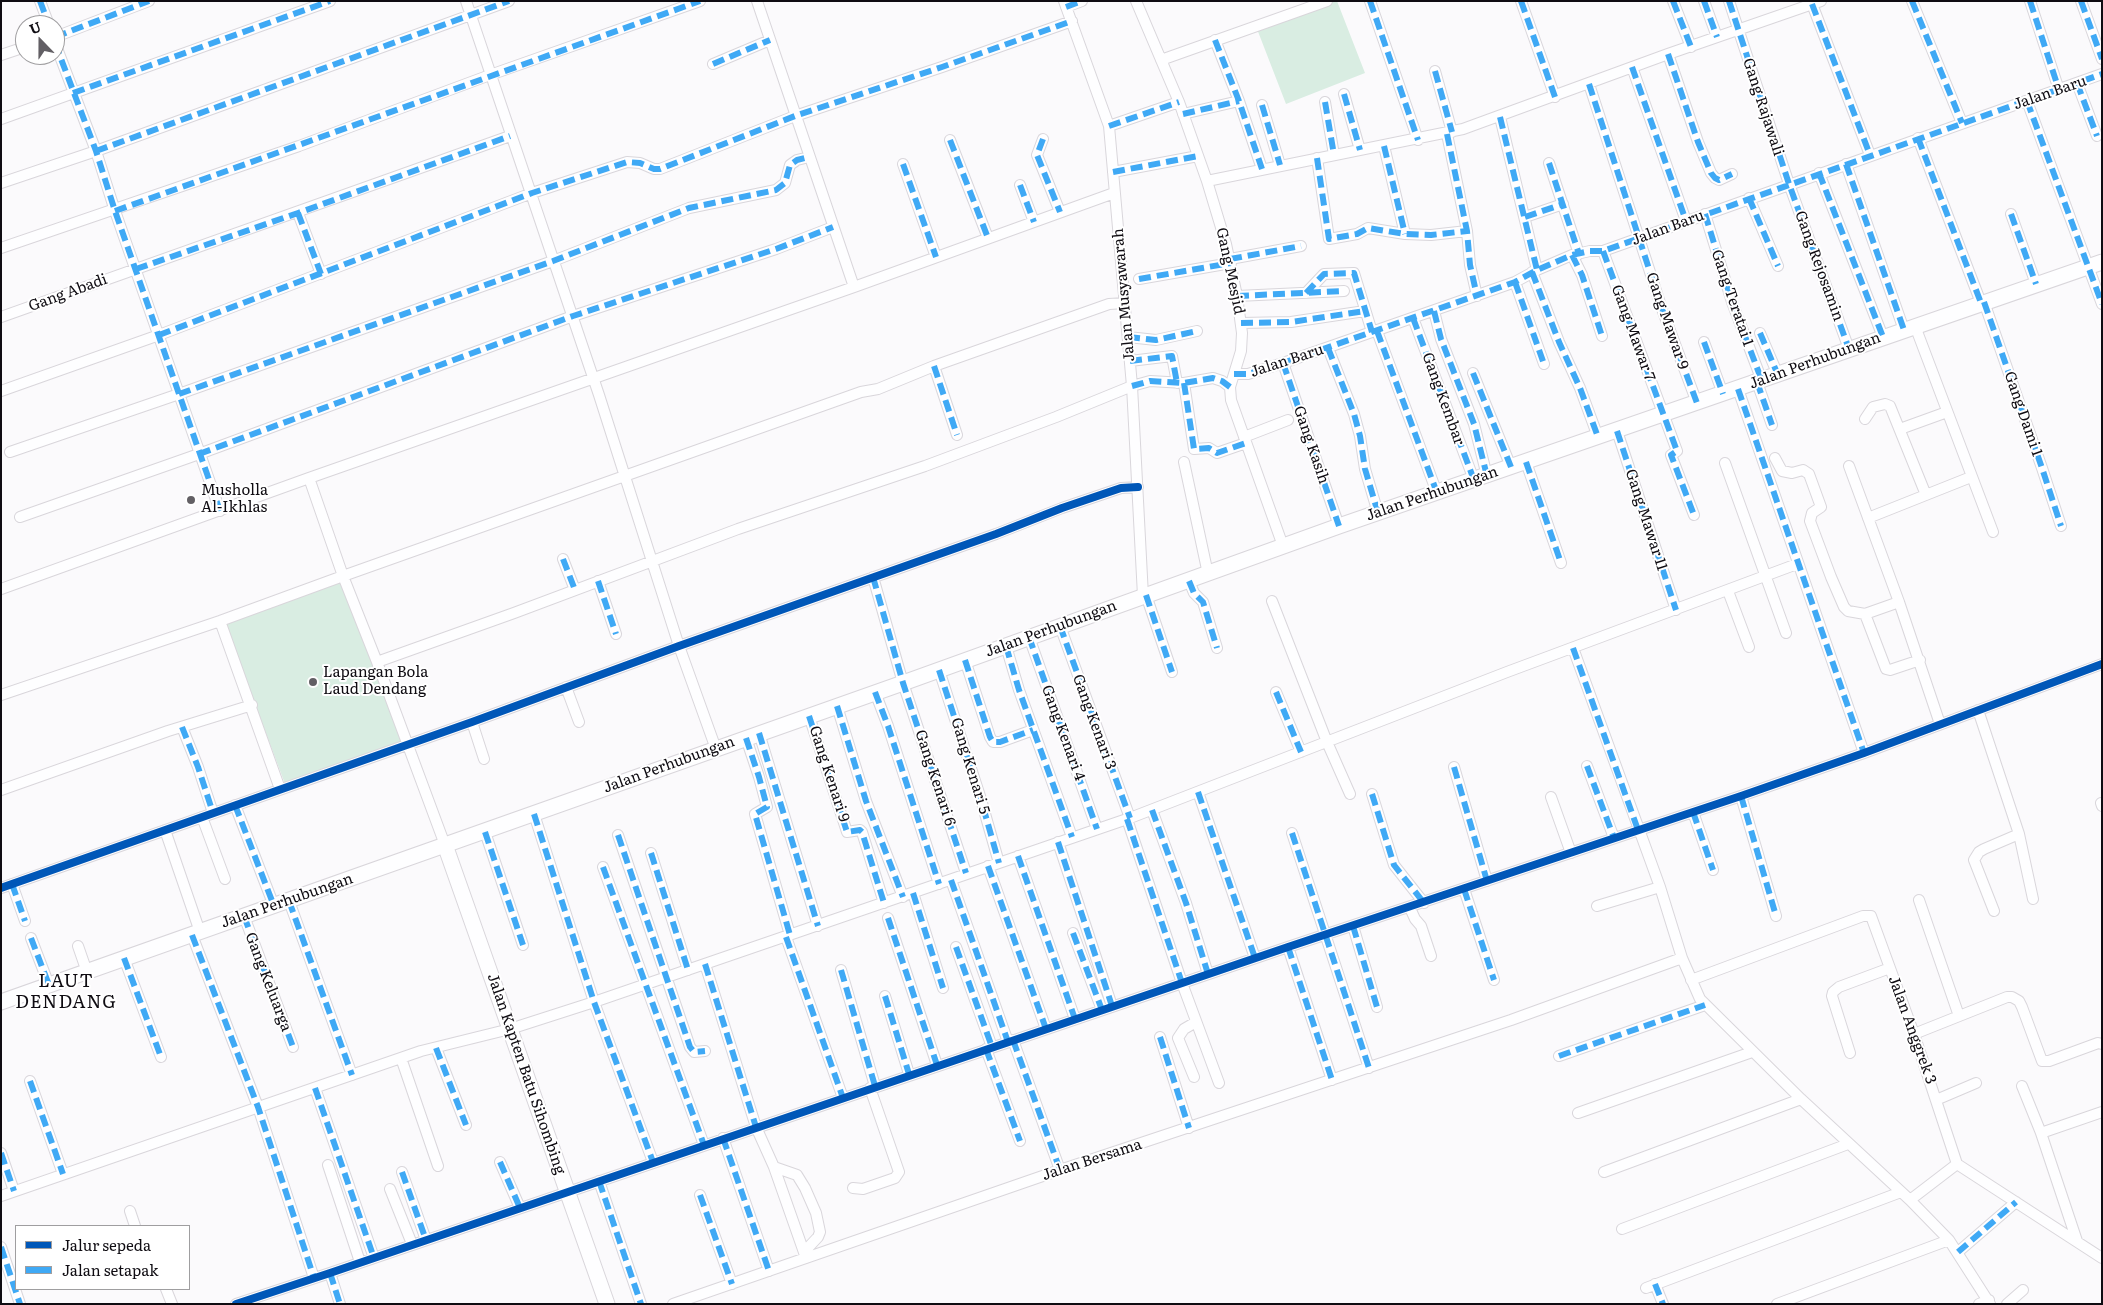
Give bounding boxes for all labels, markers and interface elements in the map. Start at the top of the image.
north arrow [15,15,65,65]
text: U [26,16,44,38]
street label: Gang Rajawali [1739,56,1787,158]
street label: Jalan Baru [2011,72,2089,114]
street label: Jalan Baru [1629,207,1707,249]
street label: Gang Rejosamin [1791,208,1847,324]
street label: Gang Mesjid [1212,226,1248,316]
street label: Jalan Musyawarah [1109,228,1139,362]
street label: Gang Teratai 1 [1707,247,1757,349]
street label: Gang Abadi [26,270,110,316]
street label: Gang Mawar 9 [1642,270,1692,372]
street label: Gang Mawar 7 [1607,282,1659,384]
street label: Jalan Perhubungan [1747,329,1883,393]
street label: Jalan Baru [1248,341,1326,381]
street label: Gang Kembar [1418,350,1468,448]
street label: Gang Dami 1 [2000,369,2046,459]
street label: Gang Kasih [1289,404,1333,486]
street label: Jalan Perhubungan [1364,463,1500,525]
street label: Gang Mawar 11 [1621,467,1671,573]
place label: Musholla Al-Ikhlas [201,482,268,517]
marker: Musholla Al-Ikhlas [185,494,197,506]
street label: Jalan Perhubungan [983,597,1119,661]
place label: Lapangan Bola Laud Dendang [323,664,428,699]
street label: Gang Kenari 3 [1068,672,1120,772]
marker: Lapangan Bola Laud Dendang [307,676,319,688]
street label: Gang Kenari 4 [1037,683,1089,783]
street label: Gang Kenari 5 [947,716,993,816]
street label: Gang Kenari 9 [805,724,853,824]
street label: Gang Kenari 6 [911,728,959,828]
street label: Jalan Perhubungan [601,733,737,797]
street label: Jalan Perhubungan [219,870,355,932]
street label: Gang Keluarga [241,930,295,1034]
district label: LAUT DENDANG [14,971,118,1014]
street label: Jalan Kapten Batu Sihombing [483,971,569,1177]
street label: Jalan Anggrek 3 [1884,973,1940,1087]
street label: Jalan Bersama [1040,1135,1144,1185]
legend [15,1225,190,1290]
text: Jalur sepeda [62,1233,151,1256]
text: Jalan setapak [62,1258,158,1281]

